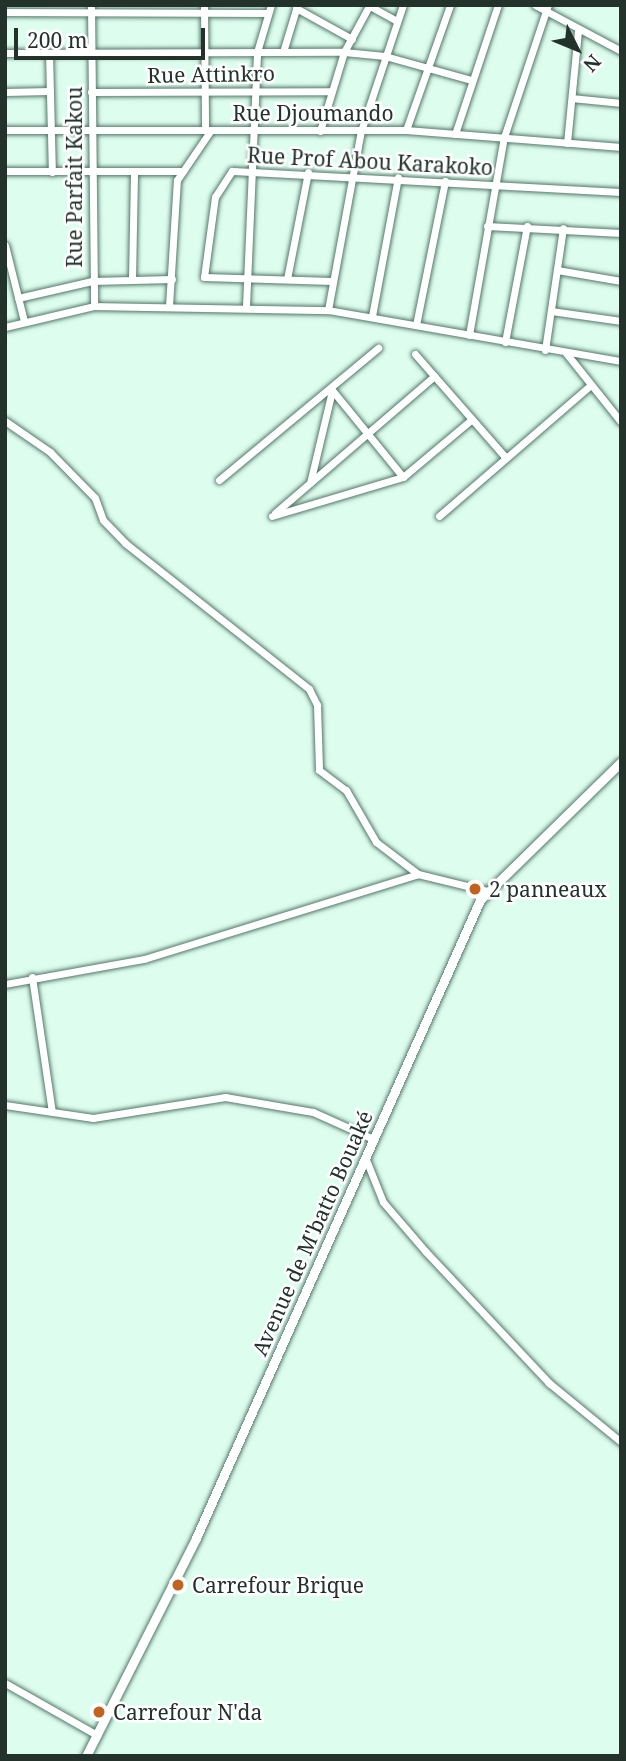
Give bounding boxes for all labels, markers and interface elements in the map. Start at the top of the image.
scale bar [18,14,208,58]
north arrow [542,14,612,84]
text: 200 m [27,26,88,54]
text: N [578,49,607,78]
street label: Rue Attinkro [147,60,275,88]
street label: Rue Parfait Kakou [61,86,87,268]
street label: Rue Djoumando [232,100,394,126]
street label: Rue Prof Abou Karakoko [246,142,494,180]
place label: 2 panneaux [489,876,607,902]
marker: 2 panneaux [467,881,483,897]
street label: Avenue de M'batto Bouaké [246,1107,378,1359]
place label: Carrefour Brique [192,1572,364,1598]
marker: Carrefour Brique [170,1577,186,1593]
place label: Carrefour N'da [113,1699,262,1725]
marker: Carrefour N'da [91,1704,107,1720]

